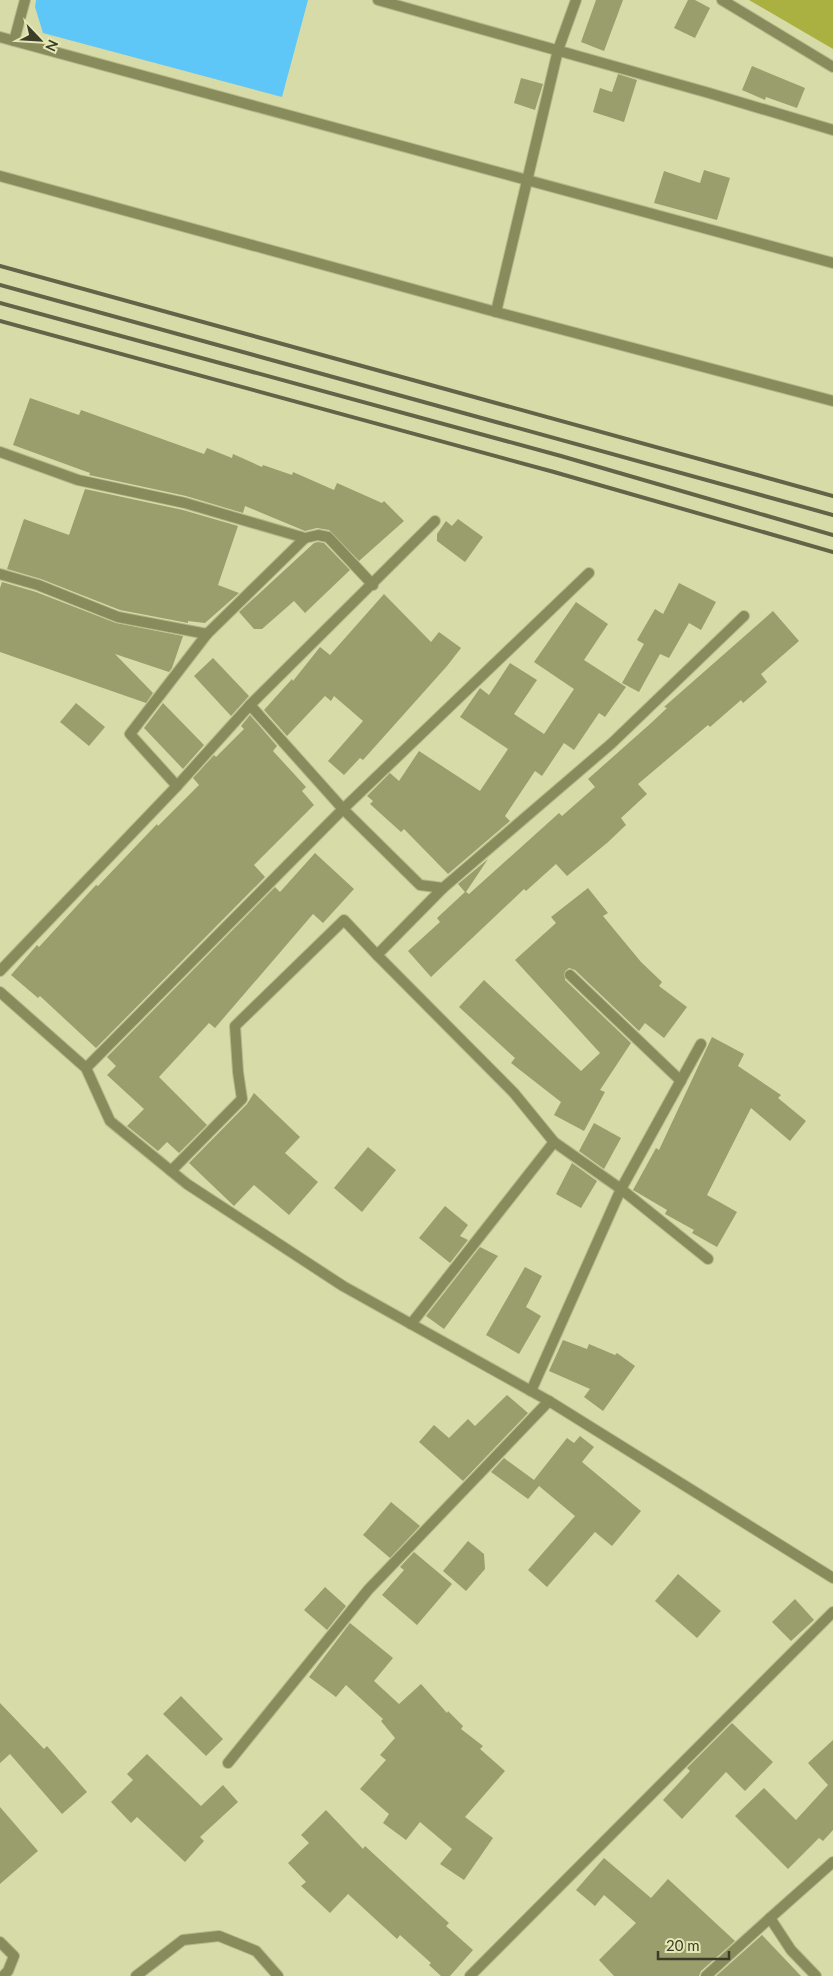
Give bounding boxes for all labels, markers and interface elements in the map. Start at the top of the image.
north arrow [15,15,65,65]
text: N [42,37,62,54]
scale bar [658,1928,729,1960]
text: 20 m [666,1936,700,1954]

